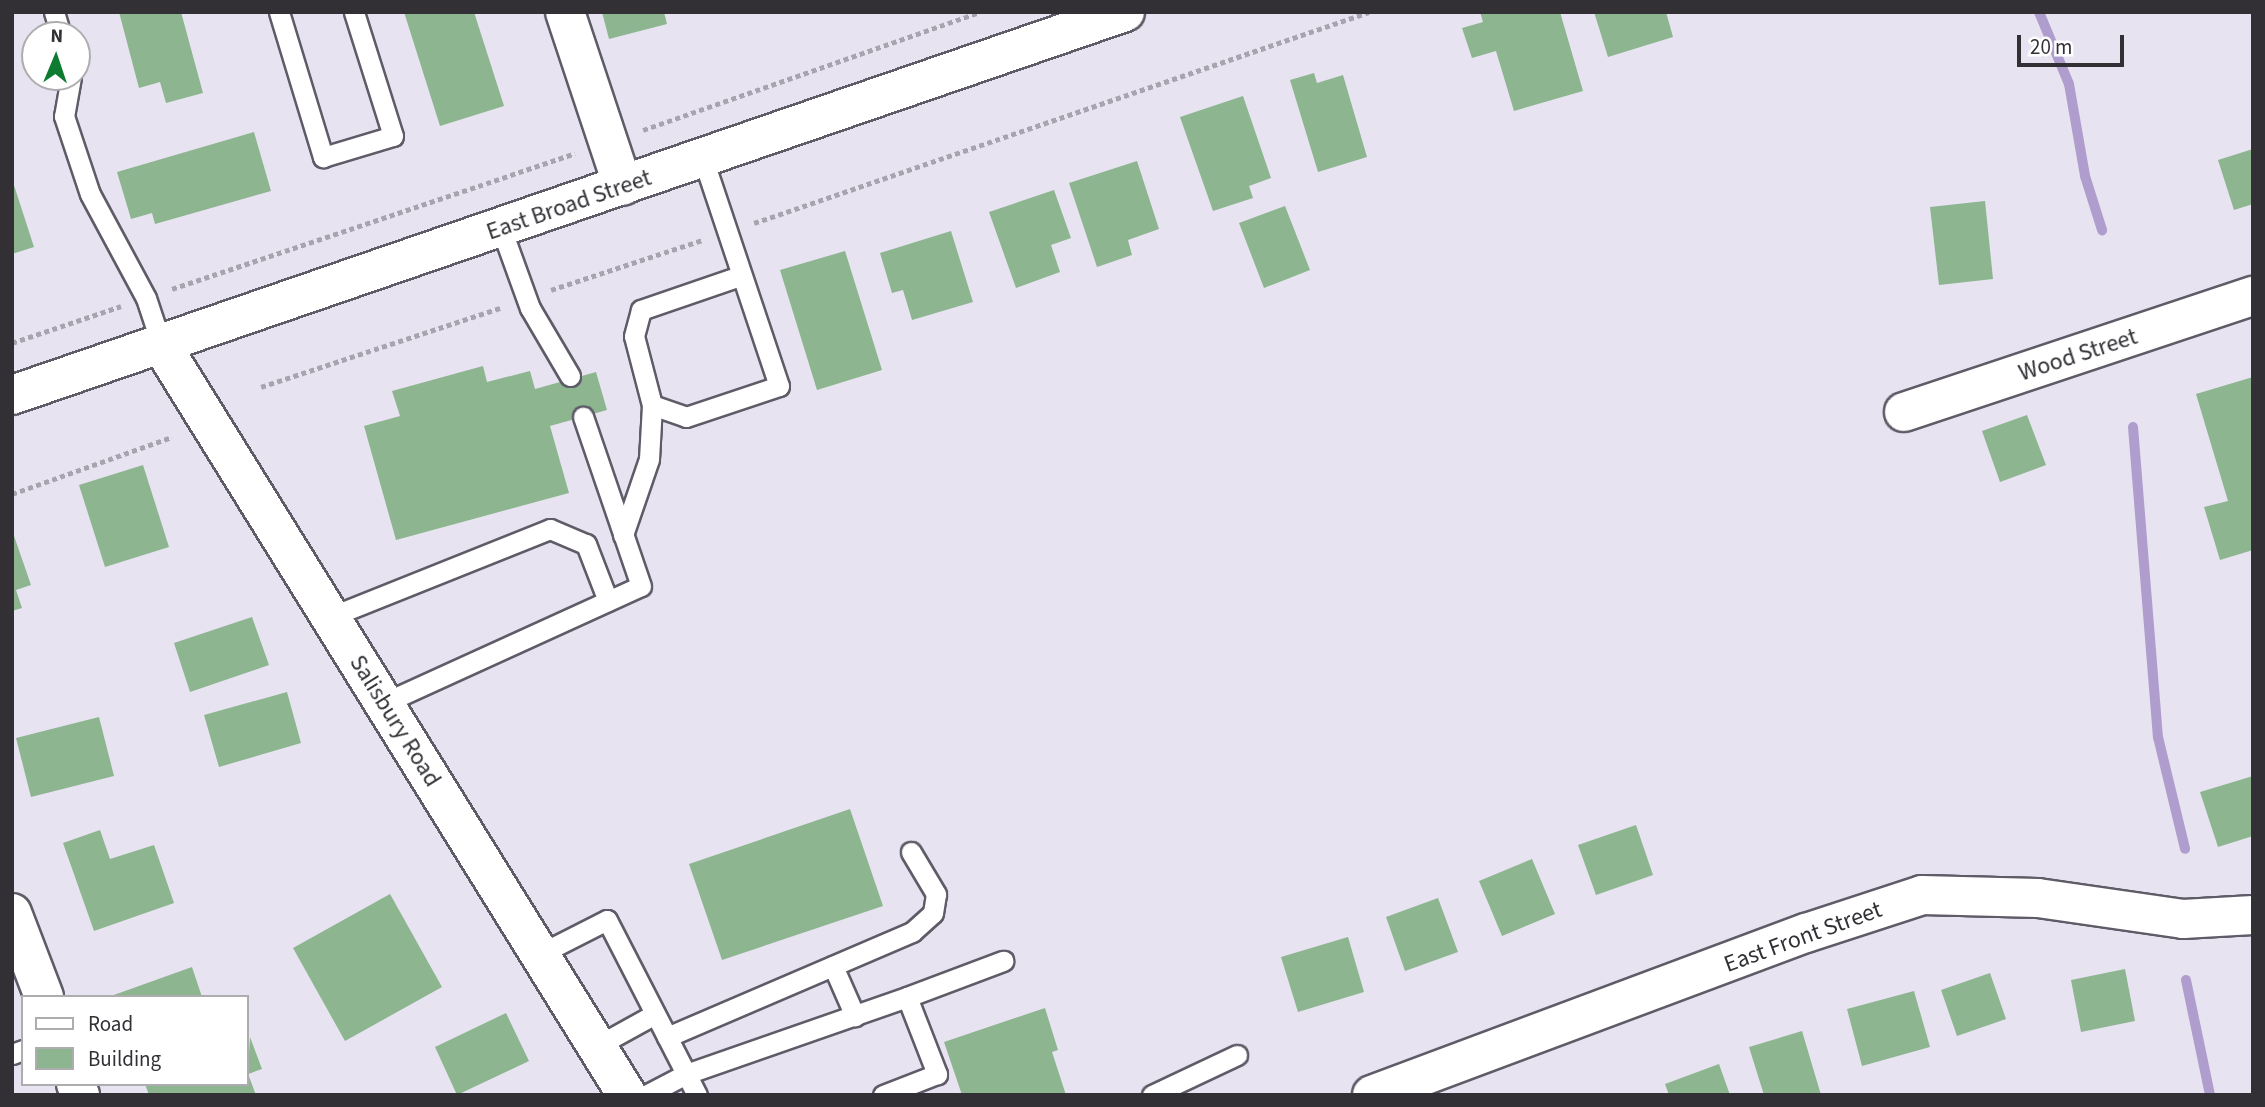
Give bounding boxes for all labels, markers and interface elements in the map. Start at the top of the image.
north arrow [21,21,91,91]
scale bar [2020,21,2127,65]
text: N [50,23,63,50]
text: 20 m [2030,32,2072,62]
street label: East Broad Street [483,163,655,247]
street label: Wood Street [2015,322,2141,388]
street label: Salisbury Road [343,650,447,792]
street label: East Front Street [1720,895,1886,979]
legend [21,995,248,1086]
text: Road [88,1009,133,1039]
text: Building [88,1044,161,1074]

